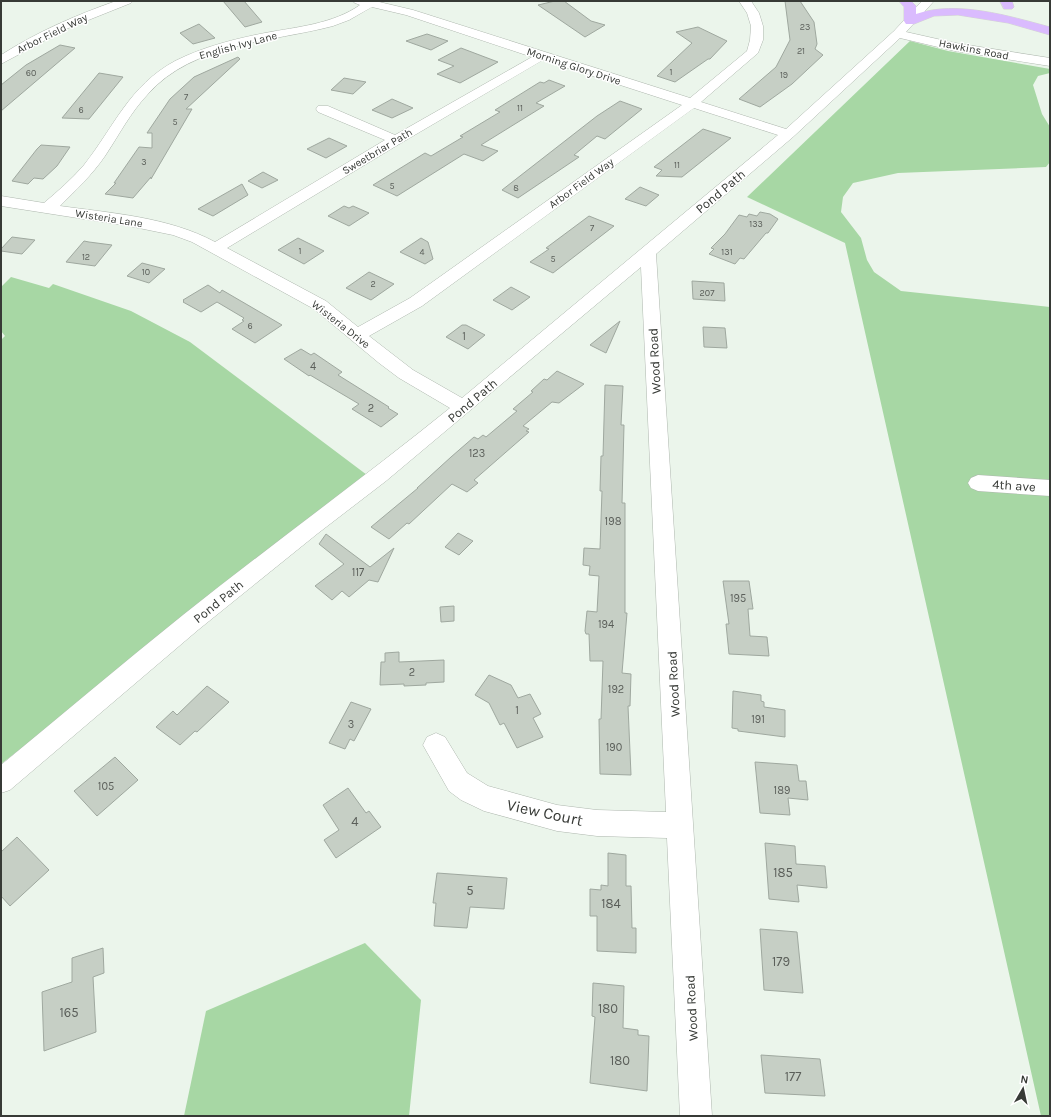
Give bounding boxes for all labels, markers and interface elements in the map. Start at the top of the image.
street label: Arbor Field Way [15,11,90,56]
house number: 23 [800,22,810,32]
street label: English Ivy Lane [198,29,279,62]
street label: Hawkins Road [938,36,1010,63]
street label: Morning Glory Drive [525,45,623,88]
house number: 21 [797,46,805,56]
house number: 1 [670,67,673,77]
house number: 60 [26,68,36,78]
house number: 19 [780,70,788,80]
house number: 7 [184,92,189,102]
house number: 11 [517,103,523,113]
house number: 6 [78,105,84,115]
house number: 5 [172,117,178,127]
street label: Sweetbriar Path [340,125,415,177]
street label: Arbor Field Way [546,156,616,211]
house number: 3 [141,157,147,167]
house number: 11 [674,160,680,170]
street label: Pond Path [693,166,748,216]
house number: 5 [389,181,395,191]
house number: 8 [513,183,519,193]
street label: Wisteria Lane [74,207,144,230]
house number: 133 [749,219,763,229]
house number: 7 [590,223,595,233]
house number: 1 [299,246,302,256]
house number: 4 [419,247,425,257]
house number: 131 [721,247,733,257]
house number: 12 [82,252,90,262]
house number: 5 [550,254,556,264]
house number: 10 [142,267,150,277]
house number: 2 [370,279,376,289]
house number: 207 [700,288,715,298]
street label: Wisteria Drive [309,298,373,351]
house number: 6 [247,321,253,331]
street label: Wood Road [645,328,664,394]
house number: 1 [462,330,466,343]
house number: 4 [310,360,316,373]
street label: Pond Path [445,375,500,425]
house number: 2 [368,402,374,415]
house number: 123 [469,447,485,460]
street label: 4th ave [992,477,1036,495]
house number: 198 [605,515,622,528]
house number: 117 [352,566,364,579]
street label: Pond Path [190,577,246,626]
house number: 195 [730,592,746,605]
house number: 194 [598,618,614,631]
street label: Wood Road [664,651,683,717]
house number: 2 [409,666,415,679]
house number: 192 [608,683,624,696]
house number: 1 [515,704,519,717]
house number: 191 [751,713,765,726]
house number: 3 [348,718,354,731]
house number: 190 [606,741,622,754]
house number: 105 [98,780,114,793]
house number: 189 [774,784,790,797]
street label: View Court [505,795,585,830]
house number: 4 [351,814,359,829]
house number: 185 [773,865,793,880]
house number: 5 [466,883,474,898]
house number: 184 [601,896,621,911]
house number: 179 [772,954,790,969]
street label: Wood Road [682,975,701,1041]
house number: 180 [598,1001,618,1016]
house number: 165 [59,1005,79,1020]
house number: 180 [610,1053,630,1068]
house number: 177 [785,1069,801,1084]
north arrow [1003,1069,1043,1109]
text: N [1020,1073,1029,1087]

